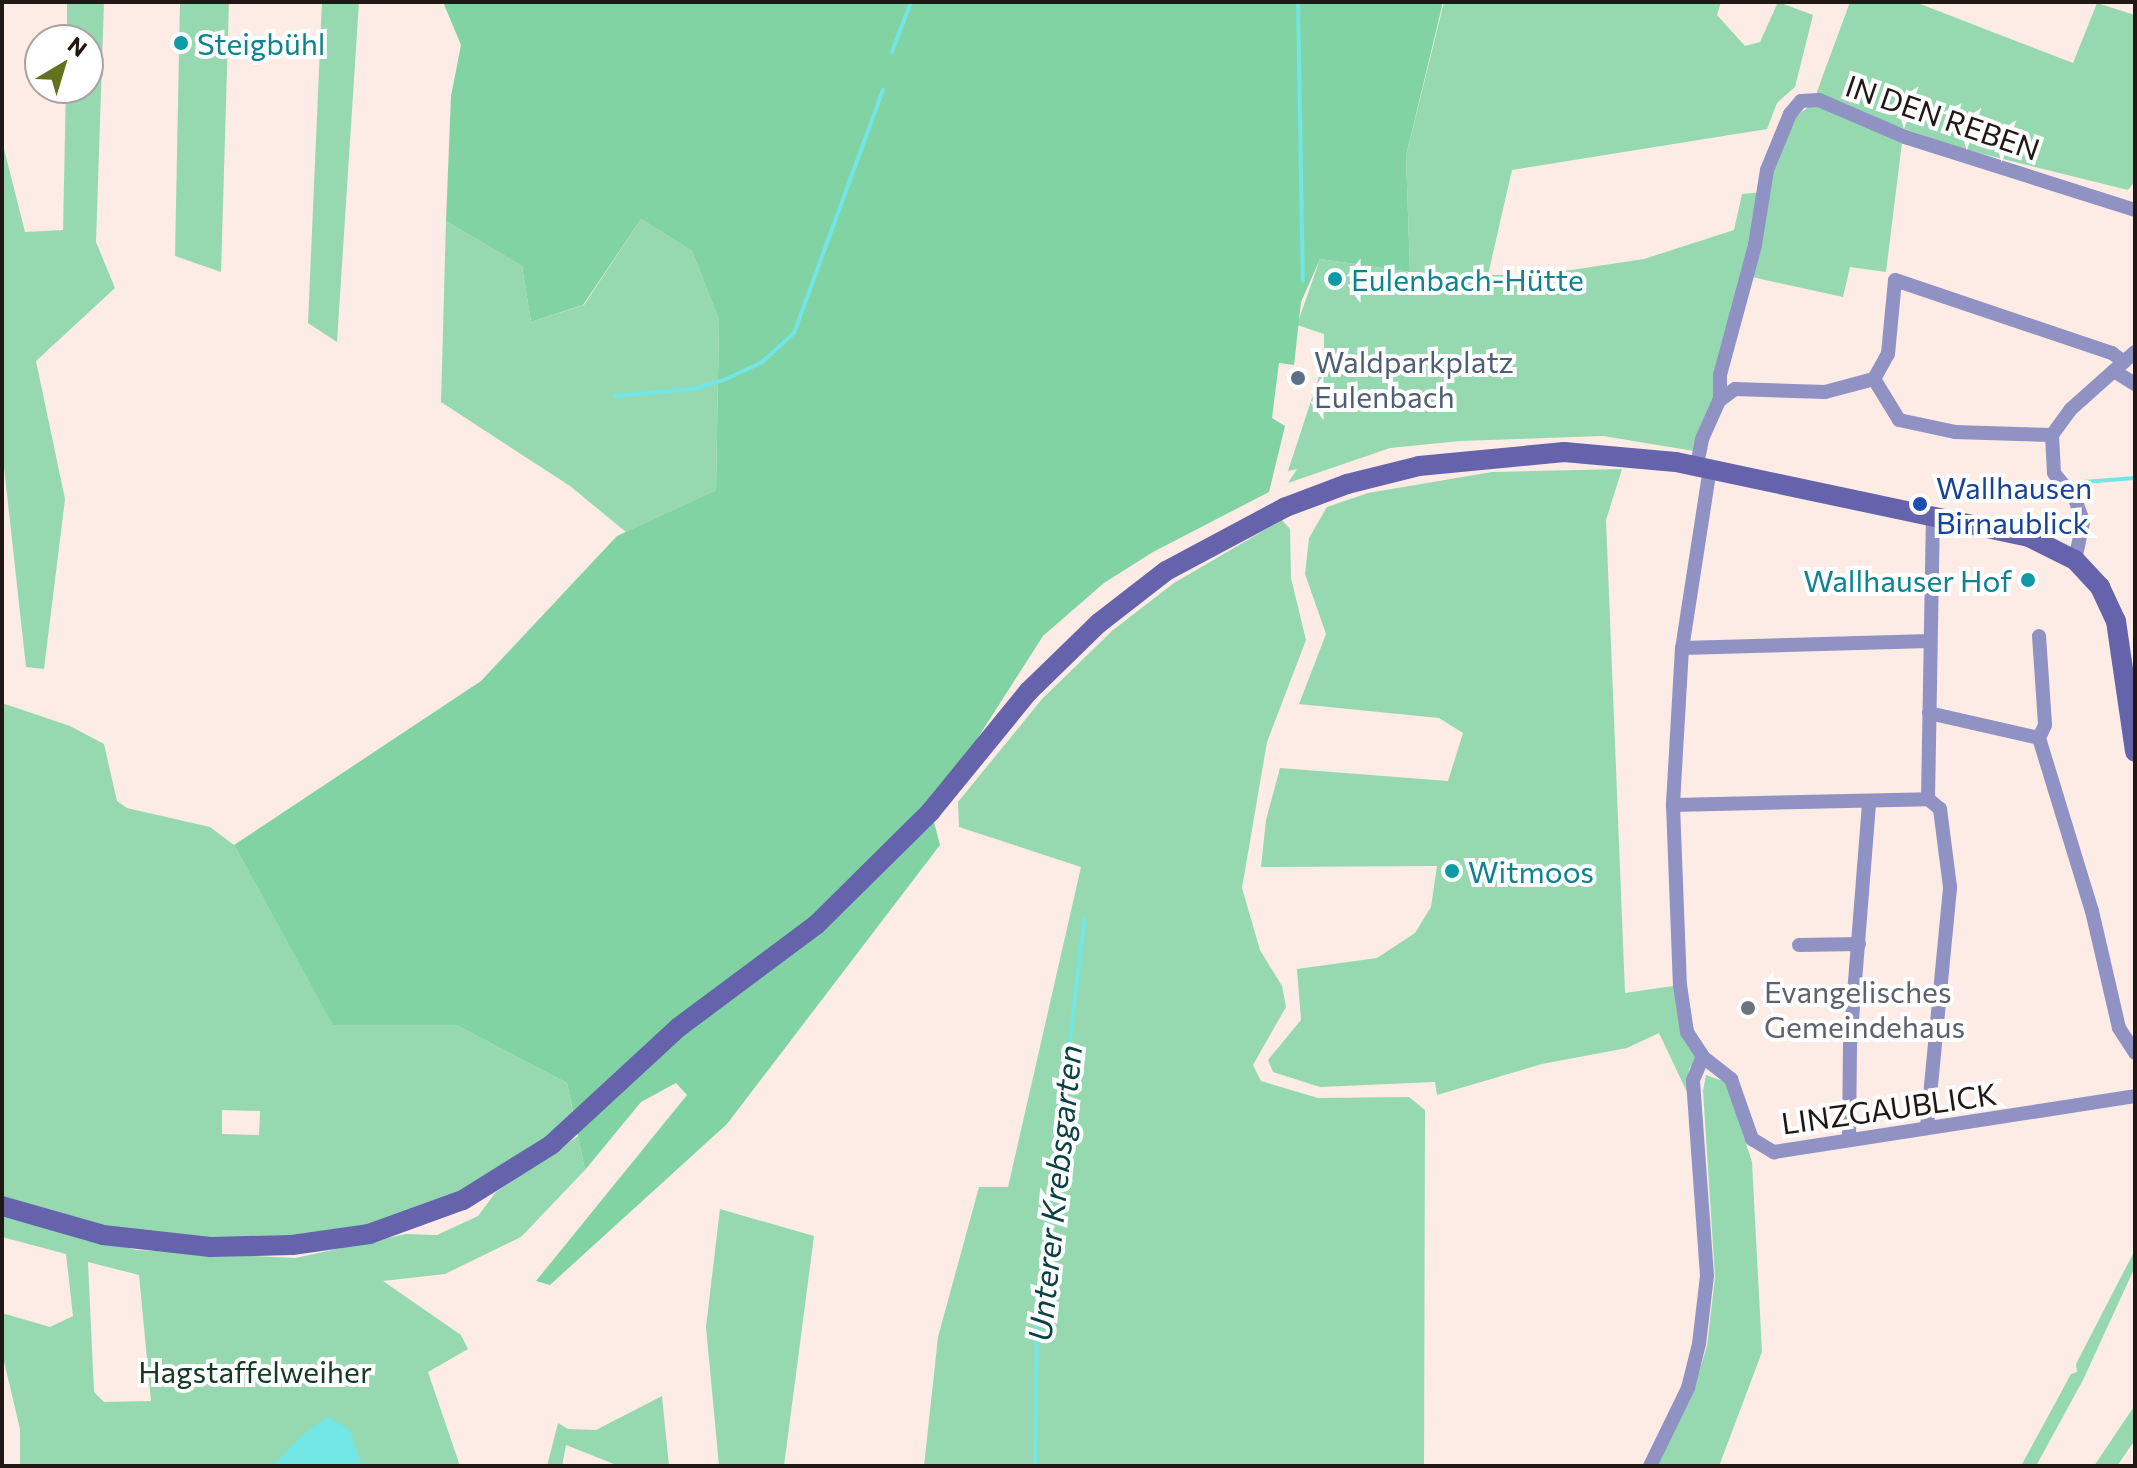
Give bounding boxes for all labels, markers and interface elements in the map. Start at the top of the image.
north arrow [24,24,104,104]
place label: Steigbühl [197,25,325,61]
text: N [63,31,93,62]
marker: Steigbühl [172,34,190,52]
street label: IN DEN REBEN [1841,67,2045,167]
place label: Eulenbach-Hütte [1351,261,1584,297]
marker: Eulenbach-Hütte [1326,270,1344,288]
place label: Waldparkplatz Eulenbach [1314,343,1514,414]
marker: Waldparkplatz Eulenbach [1289,369,1307,387]
place label: Wallhausen Birnaublick [1936,469,2092,540]
marker: Wallhausen Birnaublick [1911,495,1929,513]
place label: Wallhauser Hof [1803,562,2012,598]
marker: Wallhauser Hof [2019,571,2037,589]
place label: Witmoos [1468,853,1594,889]
marker: Witmoos [1443,862,1461,880]
place label: Evangelisches Gemeindehaus [1764,973,1965,1044]
marker: Evangelisches Gemeindehaus [1739,999,1757,1017]
water label: Unterer Krebsgarten [1019,1043,1089,1343]
street label: LINZGAUBLICK [1779,1075,1999,1141]
park label: Hagstaffelweiher [138,1353,372,1389]

